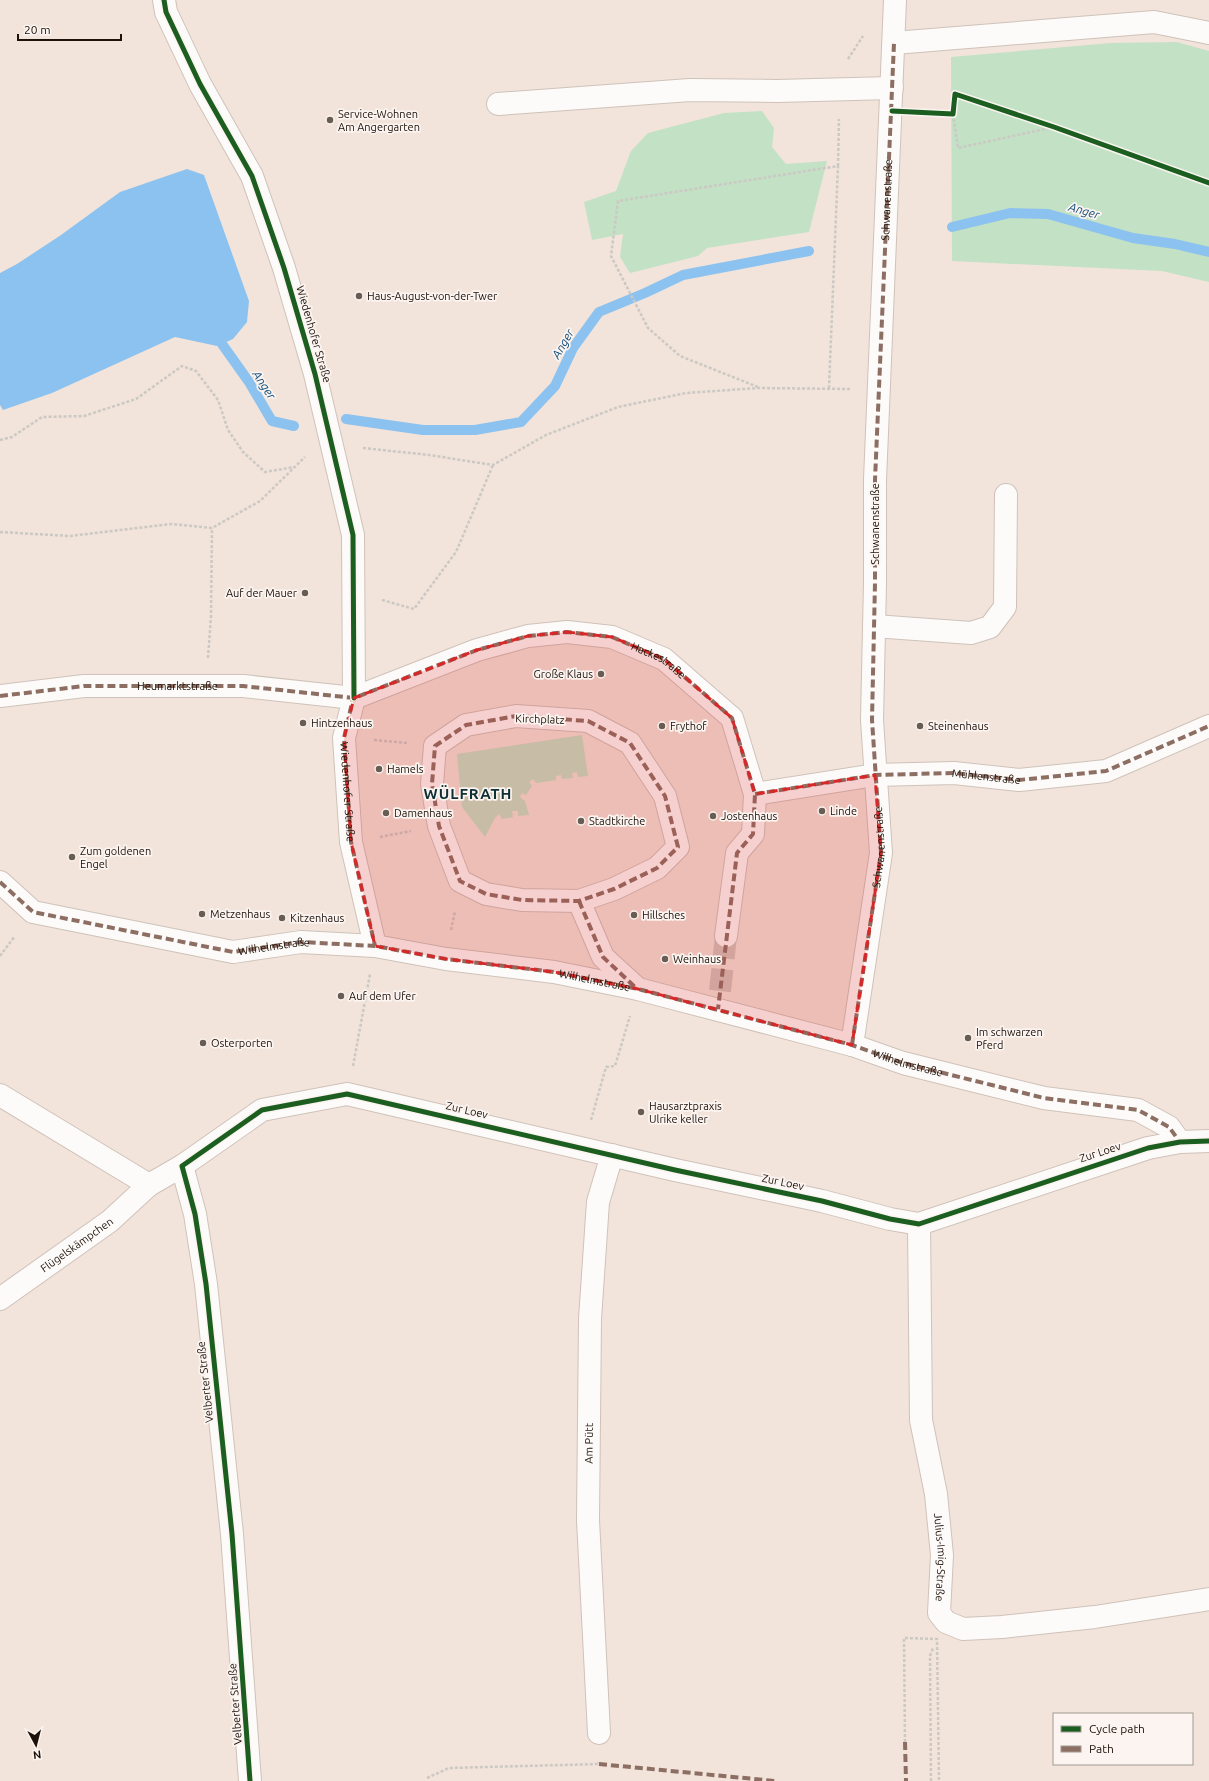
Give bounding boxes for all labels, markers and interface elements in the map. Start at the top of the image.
scale bar [18,16,121,42]
text: 20 m [24,23,51,36]
place label: Service-Wohnen Am Angergarten [338,108,420,133]
marker: Service-Wohnen Am Angergarten [325,115,335,125]
street label: Schwanenstraße [879,159,894,241]
water label: Anger [1066,200,1101,221]
street label: Wiedenhofer Straße [294,284,334,384]
place label: Haus-August-von-der-Twer [367,290,498,302]
marker: Haus-August-von-der-Twer [354,291,364,301]
water label: Anger [549,326,576,362]
water label: Anger [250,367,279,402]
street label: Schwanenstraße [869,483,881,565]
place label: Auf der Mauer [226,587,298,599]
marker: Auf der Mauer [300,588,310,598]
street label: Hackestraße [630,640,688,681]
place label: Große Klaus [534,668,593,680]
marker: Große Klaus [596,669,606,679]
street label: Heumarktstraße [137,680,218,692]
street label: Kirchplatz [515,712,565,726]
place label: Hintzenhaus [311,717,372,729]
marker: Hintzenhaus [298,718,308,728]
place label: Frythof [670,720,707,732]
place label: Steinenhaus [928,720,989,732]
marker: Frythof [657,721,667,731]
marker: Steinenhaus [915,721,925,731]
street label: Wiedenhofer Straße [338,741,357,842]
place label: Hamels [387,763,424,775]
marker: Hamels [374,764,384,774]
street label: Mühlenstraße [951,767,1021,786]
district label: WÜLFRATH [424,785,512,802]
place label: Linde [830,805,857,817]
marker: Linde [817,806,827,816]
street label: Schwanenstraße [870,806,887,889]
place label: Damenhaus [394,807,452,819]
marker: Damenhaus [381,808,391,818]
place label: Jostenhaus [721,810,777,822]
marker: Jostenhaus [708,811,718,821]
place label: Stadtkirche [589,815,645,827]
marker: Stadtkirche [576,816,586,826]
place label: Zum goldenen Engel [80,845,151,870]
marker: Zum goldenen Engel [67,852,77,862]
place label: Metzenhaus [210,908,270,920]
marker: Metzenhaus [197,909,207,919]
place label: Hillsches [642,909,685,921]
marker: Hillsches [629,910,639,920]
place label: Kitzenhaus [290,912,344,924]
marker: Kitzenhaus [277,913,287,923]
street label: Wilhelmstraße [237,936,310,957]
place label: Weinhaus [673,953,721,965]
marker: Weinhaus [660,954,670,964]
street label: Wilhelmstraße [558,967,631,993]
place label: Auf dem Ufer [349,990,416,1002]
marker: Auf dem Ufer [336,991,346,1001]
place label: Im schwarzen Pferd [976,1026,1043,1051]
marker: Im schwarzen Pferd [963,1033,973,1043]
place label: Osterporten [211,1037,273,1049]
marker: Osterporten [198,1038,208,1048]
street label: Wilhelmstraße [871,1047,944,1079]
street label: Zur Loev [445,1099,490,1121]
place label: Hausarztpraxis Ulrike keller [649,1100,722,1125]
marker: Hausarztpraxis Ulrike keller [636,1107,646,1117]
street label: Zur Loev [1078,1140,1123,1164]
street label: Zur Loev [761,1172,806,1192]
street label: Flügelskämpchen [38,1215,115,1274]
street label: Velberter Straße [195,1341,215,1423]
street label: Am Pütt [583,1422,595,1464]
street label: Julius-Imig-Straße [932,1512,948,1602]
street label: Velberter Straße [226,1663,244,1745]
legend [1053,1713,1193,1765]
text: Cycle path [1089,1722,1145,1735]
north arrow [16,1725,56,1765]
text: Path [1089,1742,1114,1755]
text: N [32,1748,42,1761]

